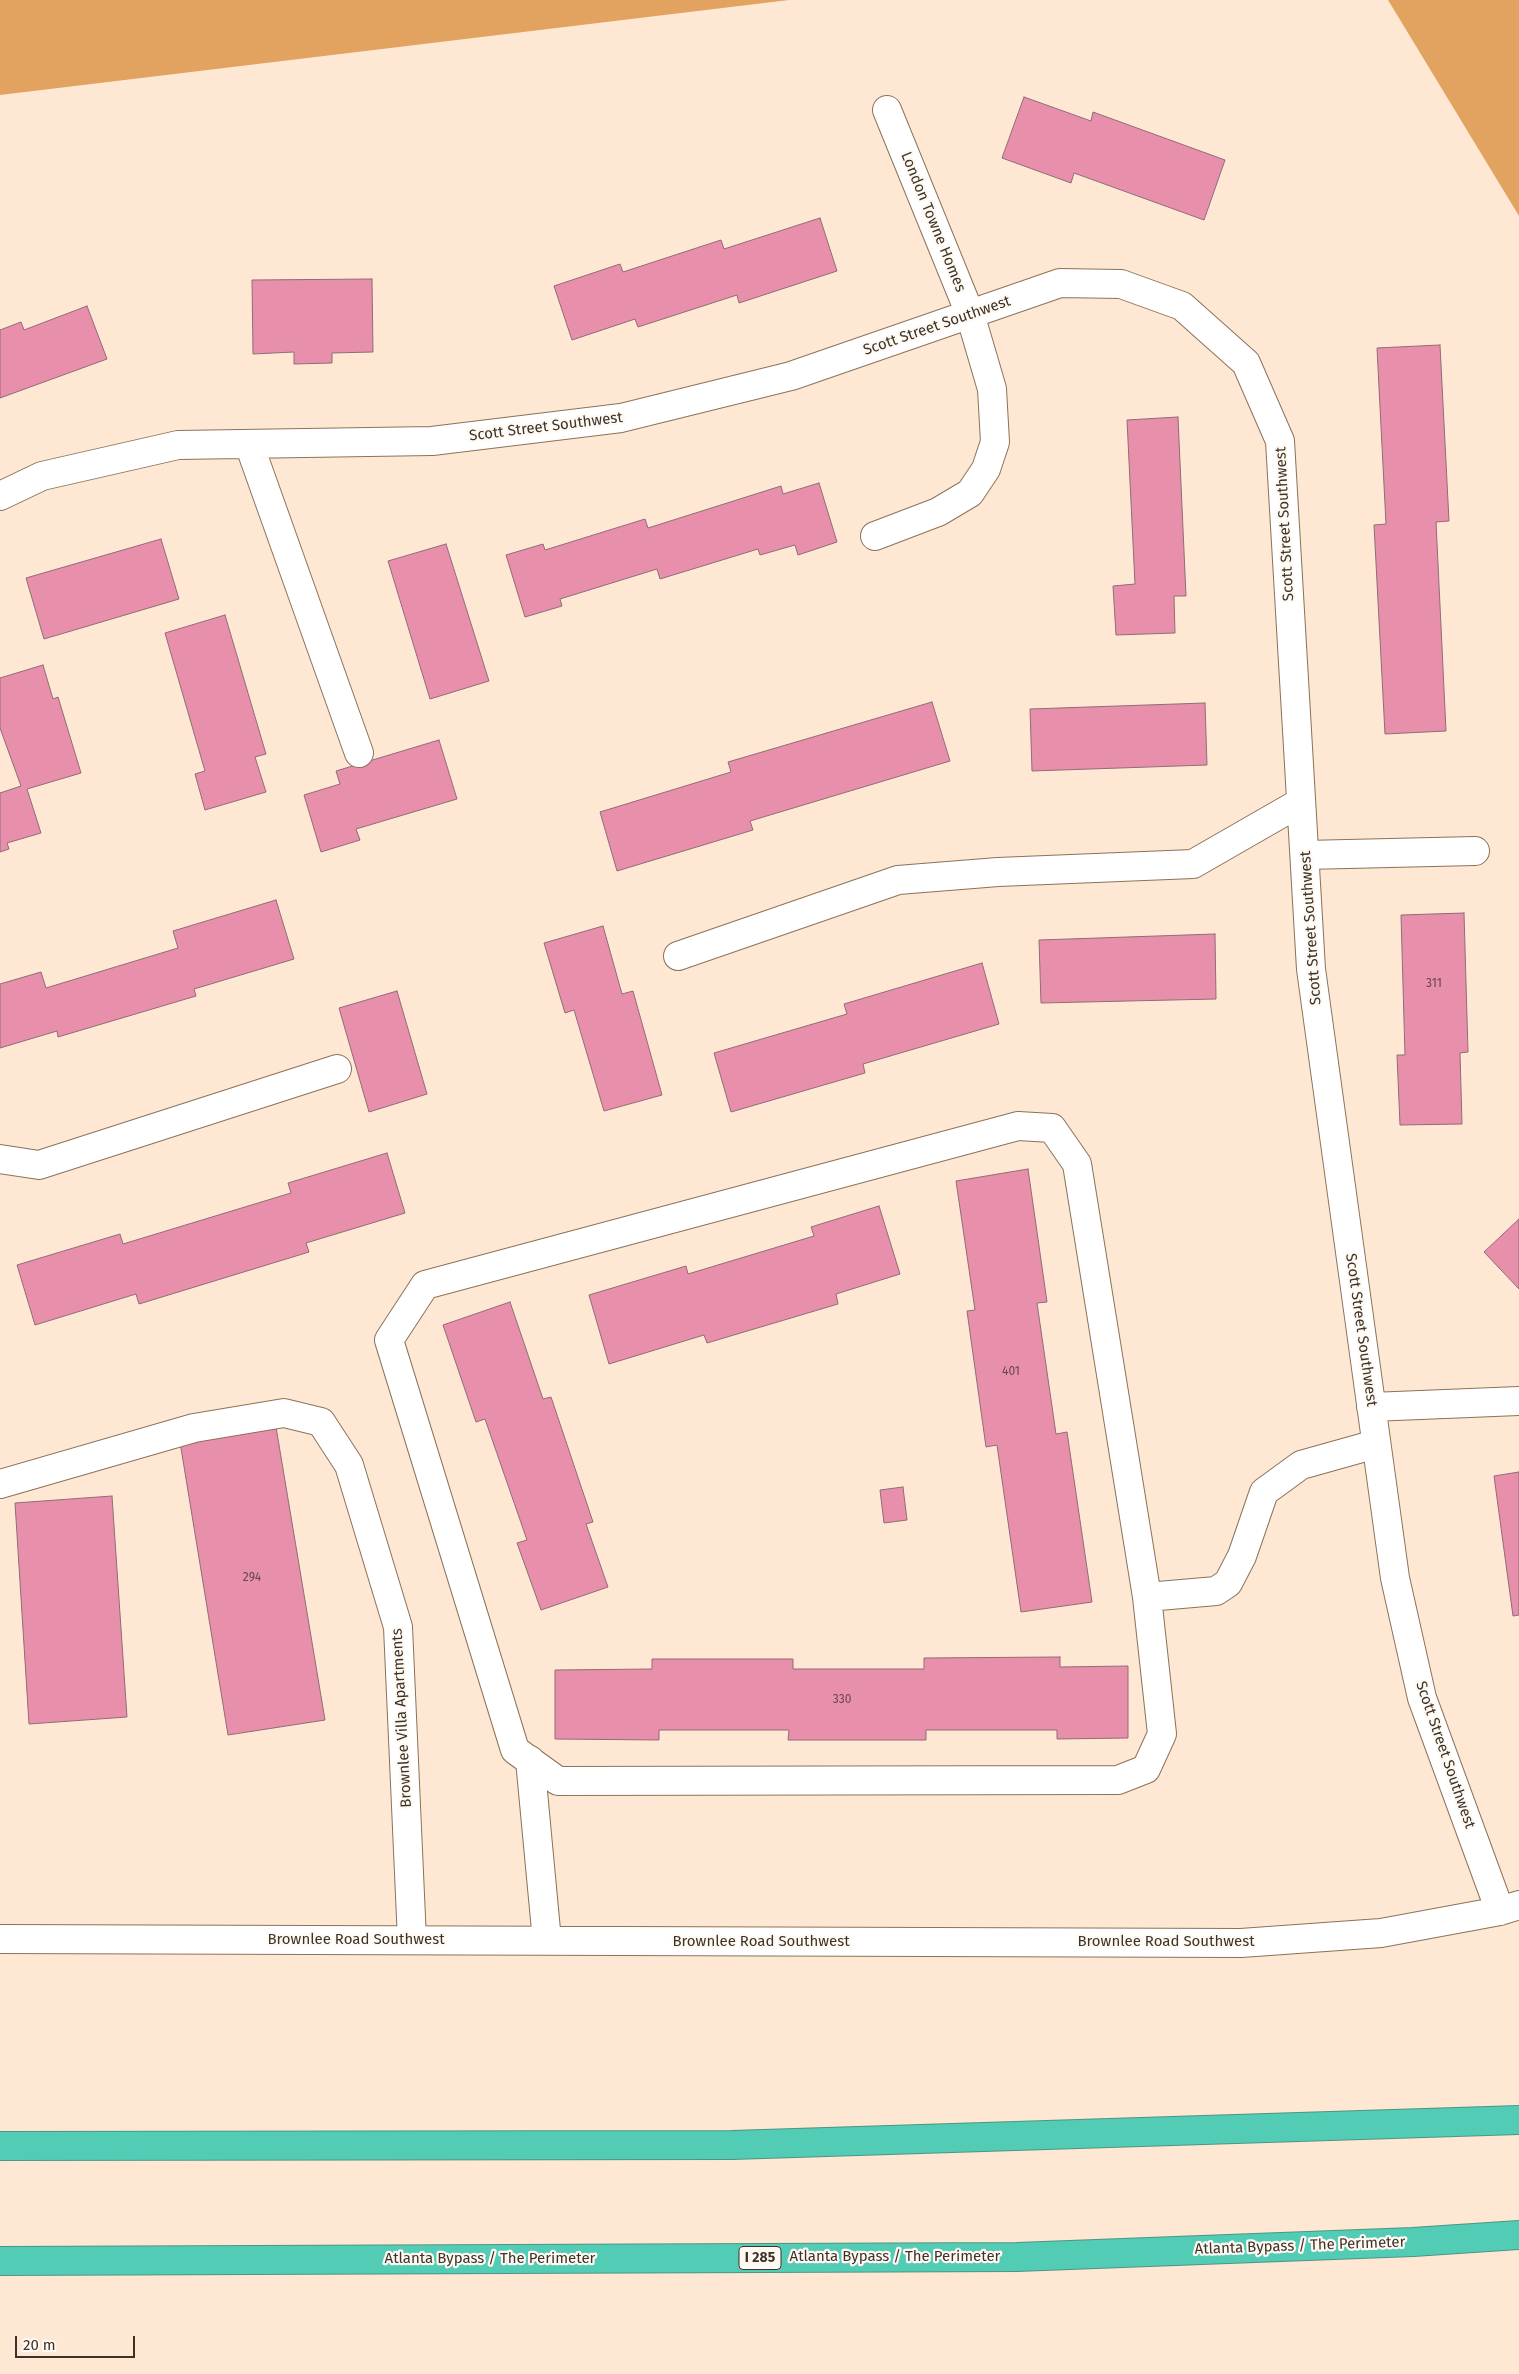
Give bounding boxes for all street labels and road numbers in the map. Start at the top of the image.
street label: London Towne Homes [897,149,969,295]
street label: Scott Street Southwest [861,292,1013,360]
street label: Scott Street Southwest [468,409,624,445]
street label: Scott Street Southwest [1272,446,1298,602]
street label: Scott Street Southwest [1297,850,1325,1006]
street label: Scott Street Southwest [1341,1252,1381,1408]
street label: Brownlee Villa Apartments [388,1628,416,1808]
street label: Scott Street Southwest [1411,1679,1479,1831]
street label: Brownlee Road Southwest [267,1931,445,1949]
street label: Brownlee Road Southwest [672,1933,850,1951]
street label: Brownlee Road Southwest [1077,1933,1255,1951]
street label: Atlanta Bypass / The Perimeter [1194,2233,1406,2259]
road number: I 285 [739,2246,781,2270]
street label: Atlanta Bypass / The Perimeter [790,2248,1000,2266]
street label: Atlanta Bypass / The Perimeter [385,2250,595,2268]

